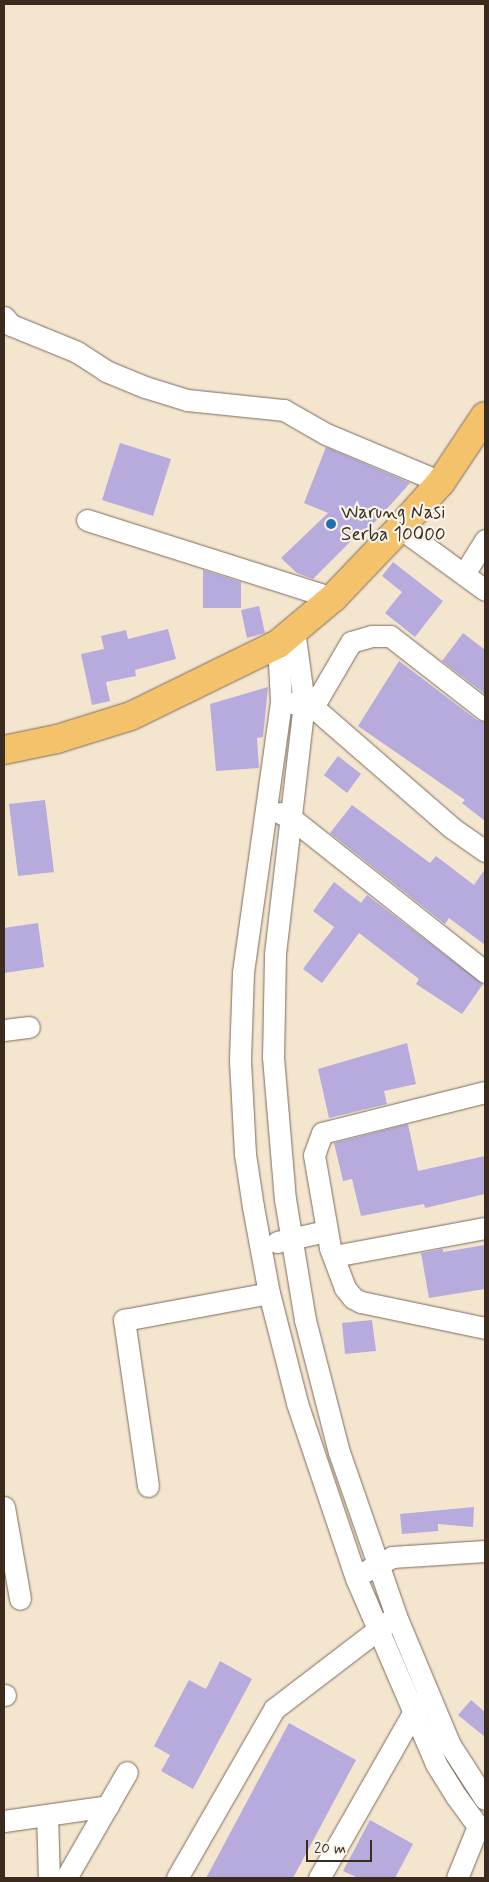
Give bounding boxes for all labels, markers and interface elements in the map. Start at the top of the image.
place label: Warung Nasi Serba 10000 [341,502,446,546]
marker: Warung Nasi Serba 10000 [325,518,337,530]
scale bar [309,1830,375,1862]
text: 20 m [314,1839,346,1859]

